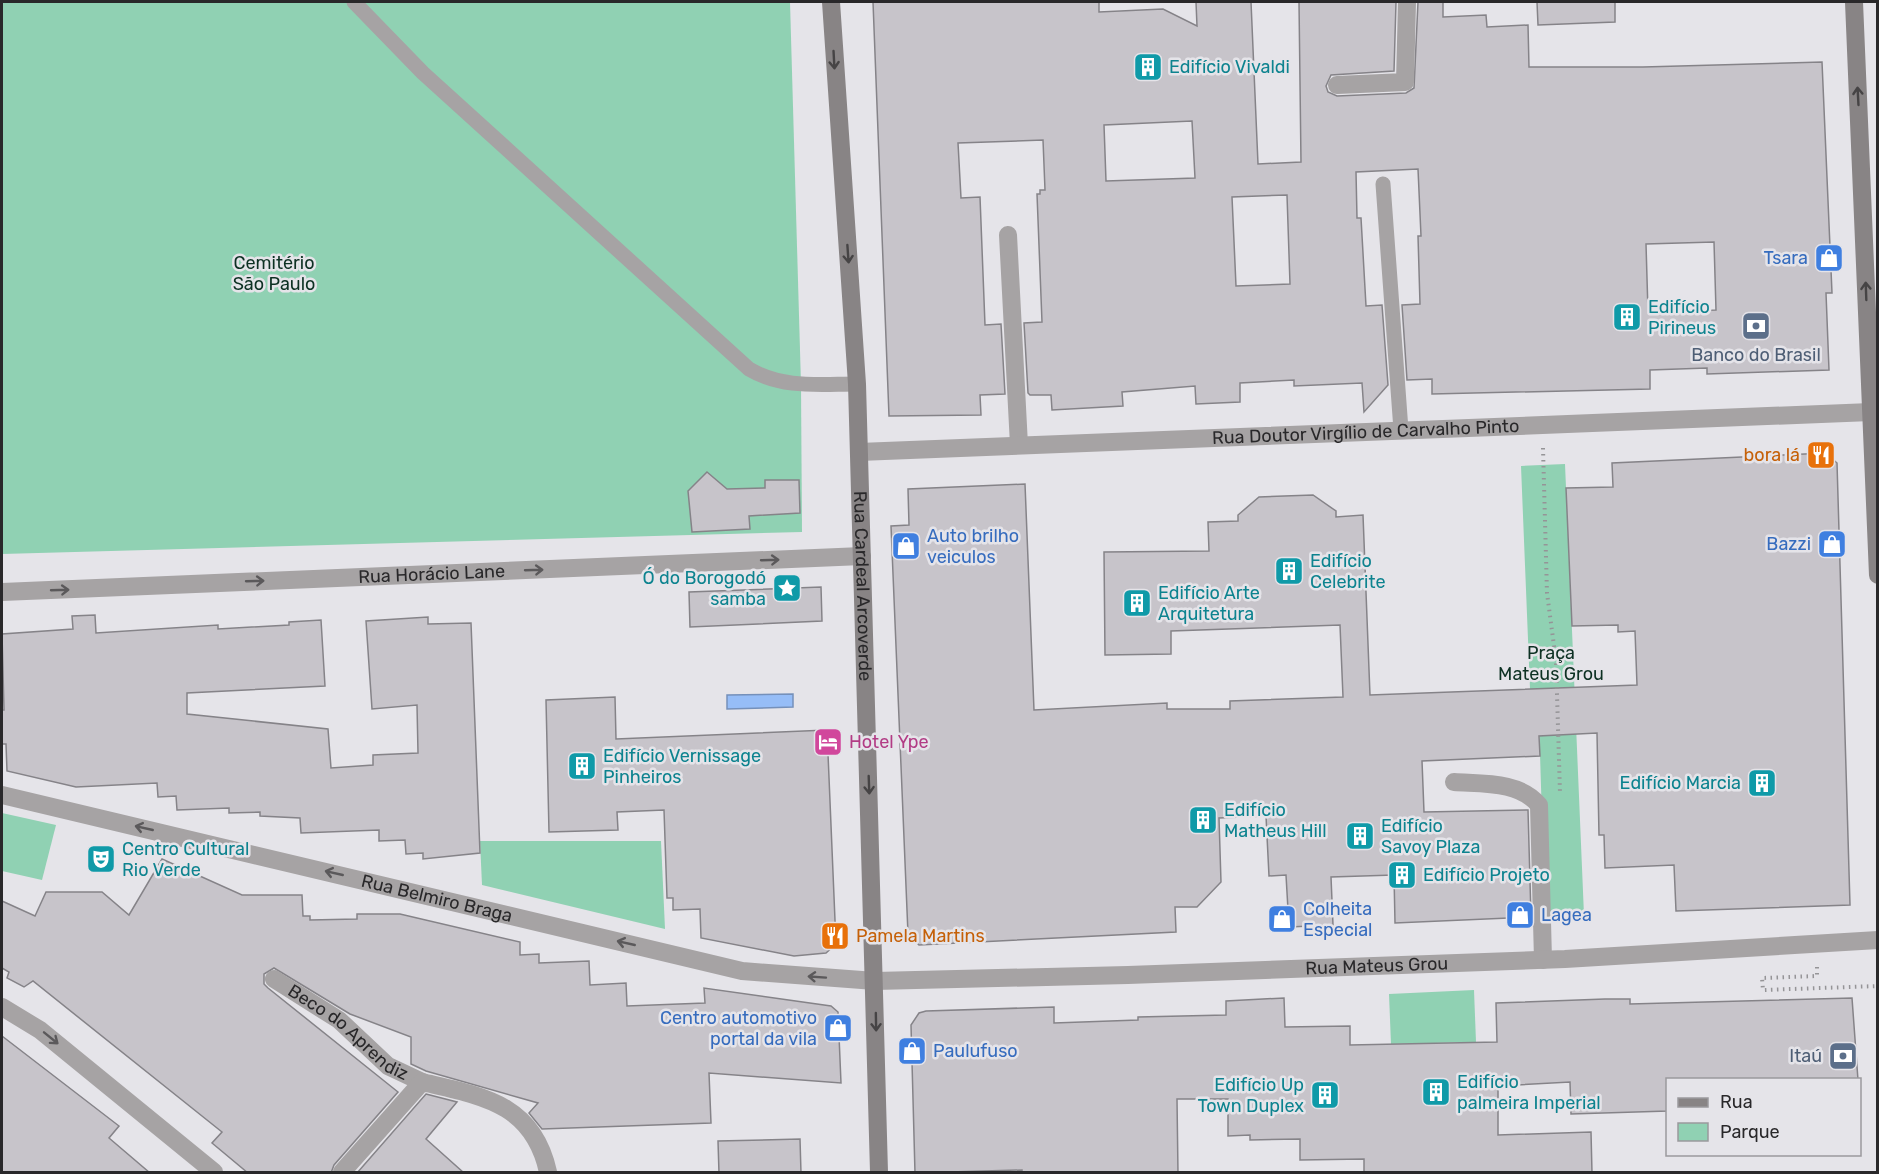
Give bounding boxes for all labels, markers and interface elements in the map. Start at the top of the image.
one-way arrow [828,49,839,69]
building icon: Edifício Vivaldi [1132,51,1164,83]
place label: Edifício Vivaldi [1169,56,1290,78]
one-way arrow [1853,86,1864,106]
shop icon: Tsara [1813,242,1845,274]
one-way arrow [842,244,853,264]
place label: Tsara [1763,247,1808,269]
park label: Cemitério São Paulo [233,252,315,295]
one-way arrow [1861,281,1872,301]
place label: Edifício Pirineus [1648,296,1716,339]
building icon: Edifício Pirineus [1611,301,1643,333]
bank icon: Banco do Brasil [1740,310,1772,342]
place label: Banco do Brasil [1691,344,1821,366]
street label: Rua Doutor Virgílio de Carvalho Pinto [1212,415,1520,449]
restaurant icon: bora lá [1805,439,1837,471]
place label: bora lá [1744,444,1800,466]
street label: Rua Cardeal Arcoverde [849,491,876,682]
place label: Auto brilho veiculos [927,525,1019,568]
shop icon: Bazzi [1816,528,1848,560]
shop icon: Auto brilho veiculos [890,530,922,562]
place label: Bazzi [1766,533,1811,555]
place label: Edifício Celebrite [1310,550,1386,593]
one-way arrow [760,554,780,565]
building icon: Edifício Celebrite [1273,555,1305,587]
street label: Rua Horácio Lane [358,560,506,588]
one-way arrow [523,564,543,575]
place label: Ó do Borogodó samba [642,567,766,610]
place icon: Ó do Borogodó samba [771,572,803,604]
one-way arrow [244,576,264,587]
place label: Edifício Arte Arquitetura [1158,582,1260,625]
one-way arrow [49,584,69,595]
building icon: Edifício Arte Arquitetura [1121,587,1153,619]
park label: Praça Mateus Grou [1498,642,1604,685]
hotel icon: Hotel Ype [812,726,844,758]
place label: Hotel Ype [849,731,929,753]
place label: Edifício Vernissage Pinheiros [603,745,761,788]
building icon: Edifício Vernissage Pinheiros [566,750,598,782]
building icon: Edifício Marcia [1746,767,1778,799]
place label: Edifício Marcia [1620,772,1741,794]
one-way arrow [864,774,875,794]
place label: Edifício Matheus Hill [1224,799,1327,842]
building icon: Edifício Matheus Hill [1187,804,1219,836]
place label: Edifício Savoy Plaza [1381,815,1480,858]
building icon: Edifício Savoy Plaza [1344,820,1376,852]
one-way arrow [135,821,154,833]
place label: Centro Cultural Rio Verde [122,838,249,881]
theatre icon: Centro Cultural Rio Verde [85,843,117,875]
building icon: Edifício Projeto [1386,859,1418,891]
place label: Edifício Projeto [1423,864,1550,886]
one-way arrow [325,867,344,879]
street label: Rua Belmiro Braga [359,870,515,927]
place label: Colheita Especial [1303,898,1373,941]
shop icon: Lagea [1504,899,1536,931]
shop icon: Colheita Especial [1266,903,1298,935]
place label: Lagea [1541,904,1592,926]
restaurant icon: Pamela Martins [819,920,851,952]
place label: Pamela Martins [856,925,985,947]
one-way arrow [616,937,635,949]
street label: Rua Mateus Grou [1305,952,1449,979]
one-way arrow [808,971,828,982]
street label: Beco do Aprendiz [284,980,412,1085]
place label: Centro automotivo portal da vila [660,1007,817,1050]
one-way arrow [870,1011,882,1031]
shop icon: Centro automotivo portal da vila [822,1012,854,1044]
one-way arrow [43,1032,59,1045]
shop icon: Paulufuso [896,1035,928,1067]
place label: Paulufuso [933,1040,1018,1062]
bank icon: Itaú [1827,1040,1859,1072]
place label: Itaú [1789,1045,1822,1067]
place label: Edifício palmeira Imperial [1457,1071,1601,1114]
place label: Edifício Up Town Duplex [1198,1074,1304,1117]
building icon: Edifício palmeira Imperial [1420,1076,1452,1108]
legend [1666,1078,1861,1156]
building icon: Edifício Up Town Duplex [1309,1079,1341,1111]
text: Rua [1720,1091,1753,1113]
text: Parque [1720,1121,1780,1143]

